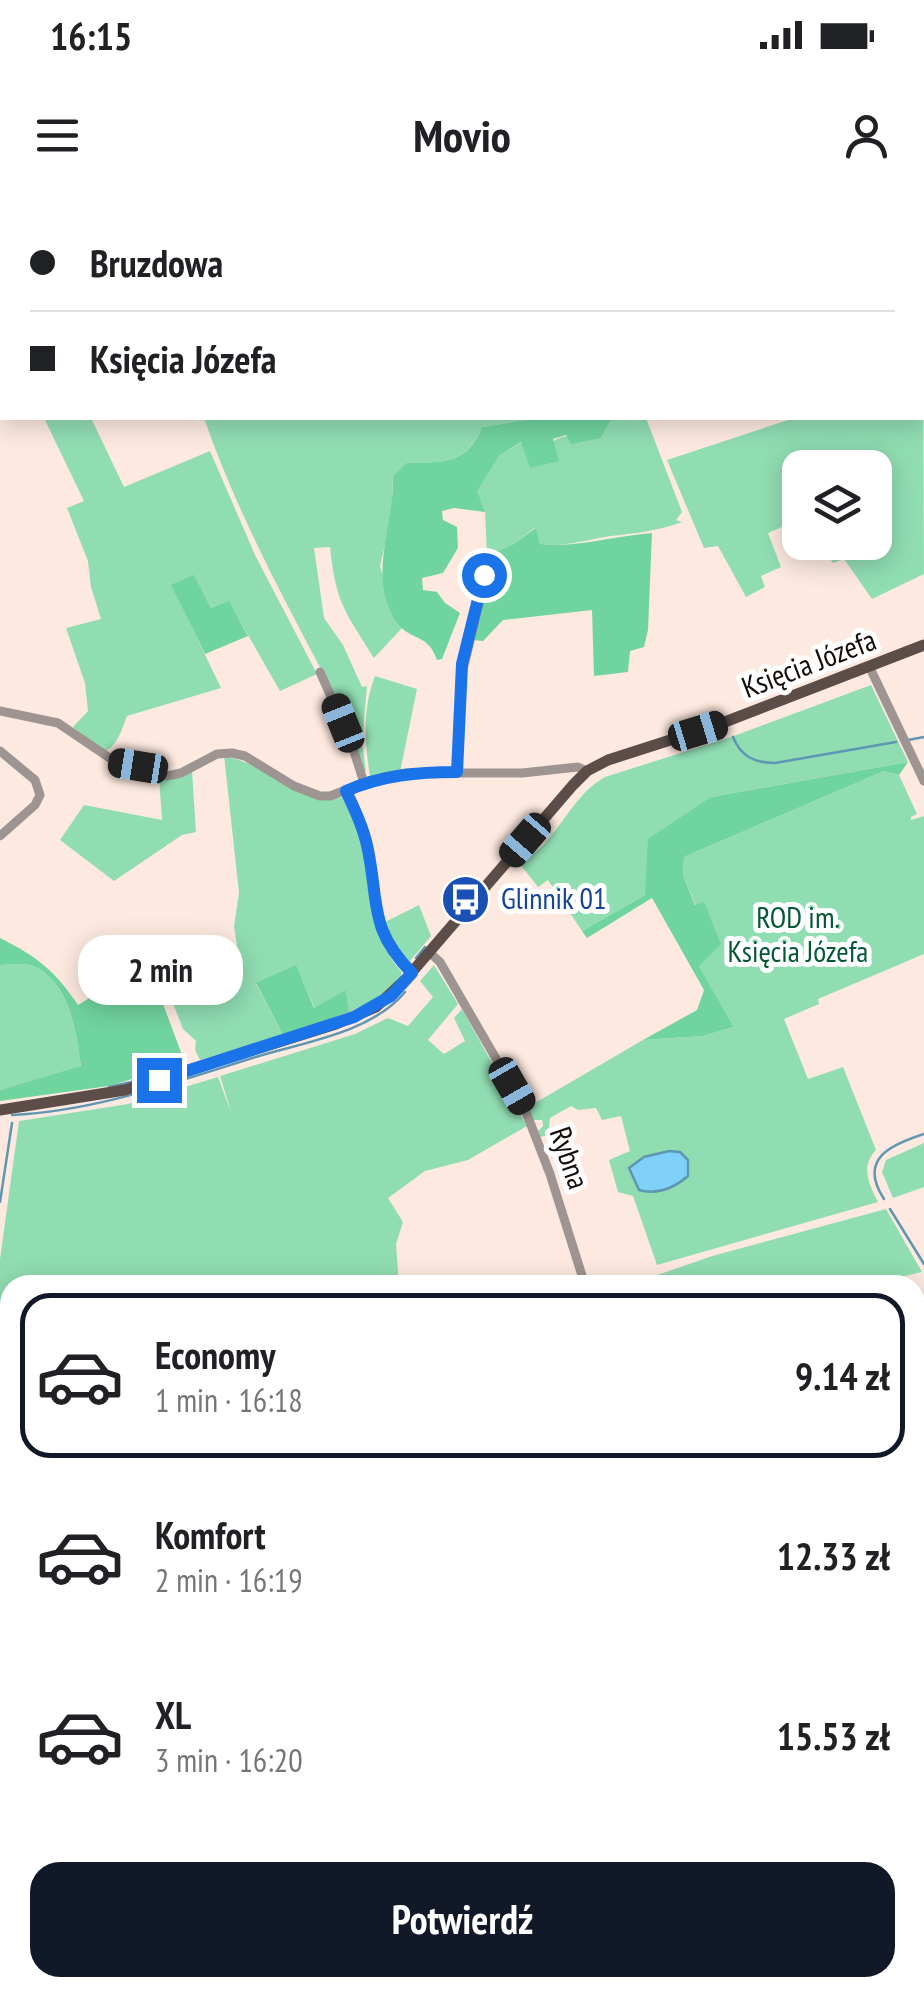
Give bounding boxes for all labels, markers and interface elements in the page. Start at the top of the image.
text: 16:15 [50,11,132,60]
text: Movio [413,106,511,164]
icon: menu [30,108,85,163]
icon: person [839,108,894,163]
text: Bruzdowa [90,238,223,287]
text: Księcia Józefa [90,334,276,383]
map controls [782,450,892,560]
button: layers [782,450,892,560]
route start [462,553,507,598]
street label: Księcia Józefa [736,619,881,706]
car [318,690,368,756]
car [665,708,731,754]
car [106,746,170,786]
car [494,808,556,872]
bus stop icon: Glinnik 01 [440,873,492,925]
place label: Glinnik 01 [501,878,606,917]
park label: ROD im. Księcia Józefa [728,897,868,970]
callout: 2 min [76,935,242,1005]
text: 2 min [128,949,193,991]
car [484,1053,540,1119]
route end [137,1058,182,1103]
street label: Rybna [542,1121,599,1194]
text: Economy [155,1330,275,1379]
icon: car [35,1331,125,1421]
text: 9.14 zł [795,1351,890,1400]
text: 1 min · 16:18 [155,1379,303,1421]
text: Komfort [155,1510,266,1559]
icon: car [35,1511,125,1601]
text: 12.33 zł [777,1531,890,1580]
text: 2 min · 16:19 [155,1559,303,1601]
text: XL [155,1690,191,1739]
icon: car [35,1691,125,1781]
text: 15.53 zł [777,1711,890,1760]
text: 3 min · 16:20 [155,1739,303,1781]
button: Potwierdź [30,1862,895,1977]

